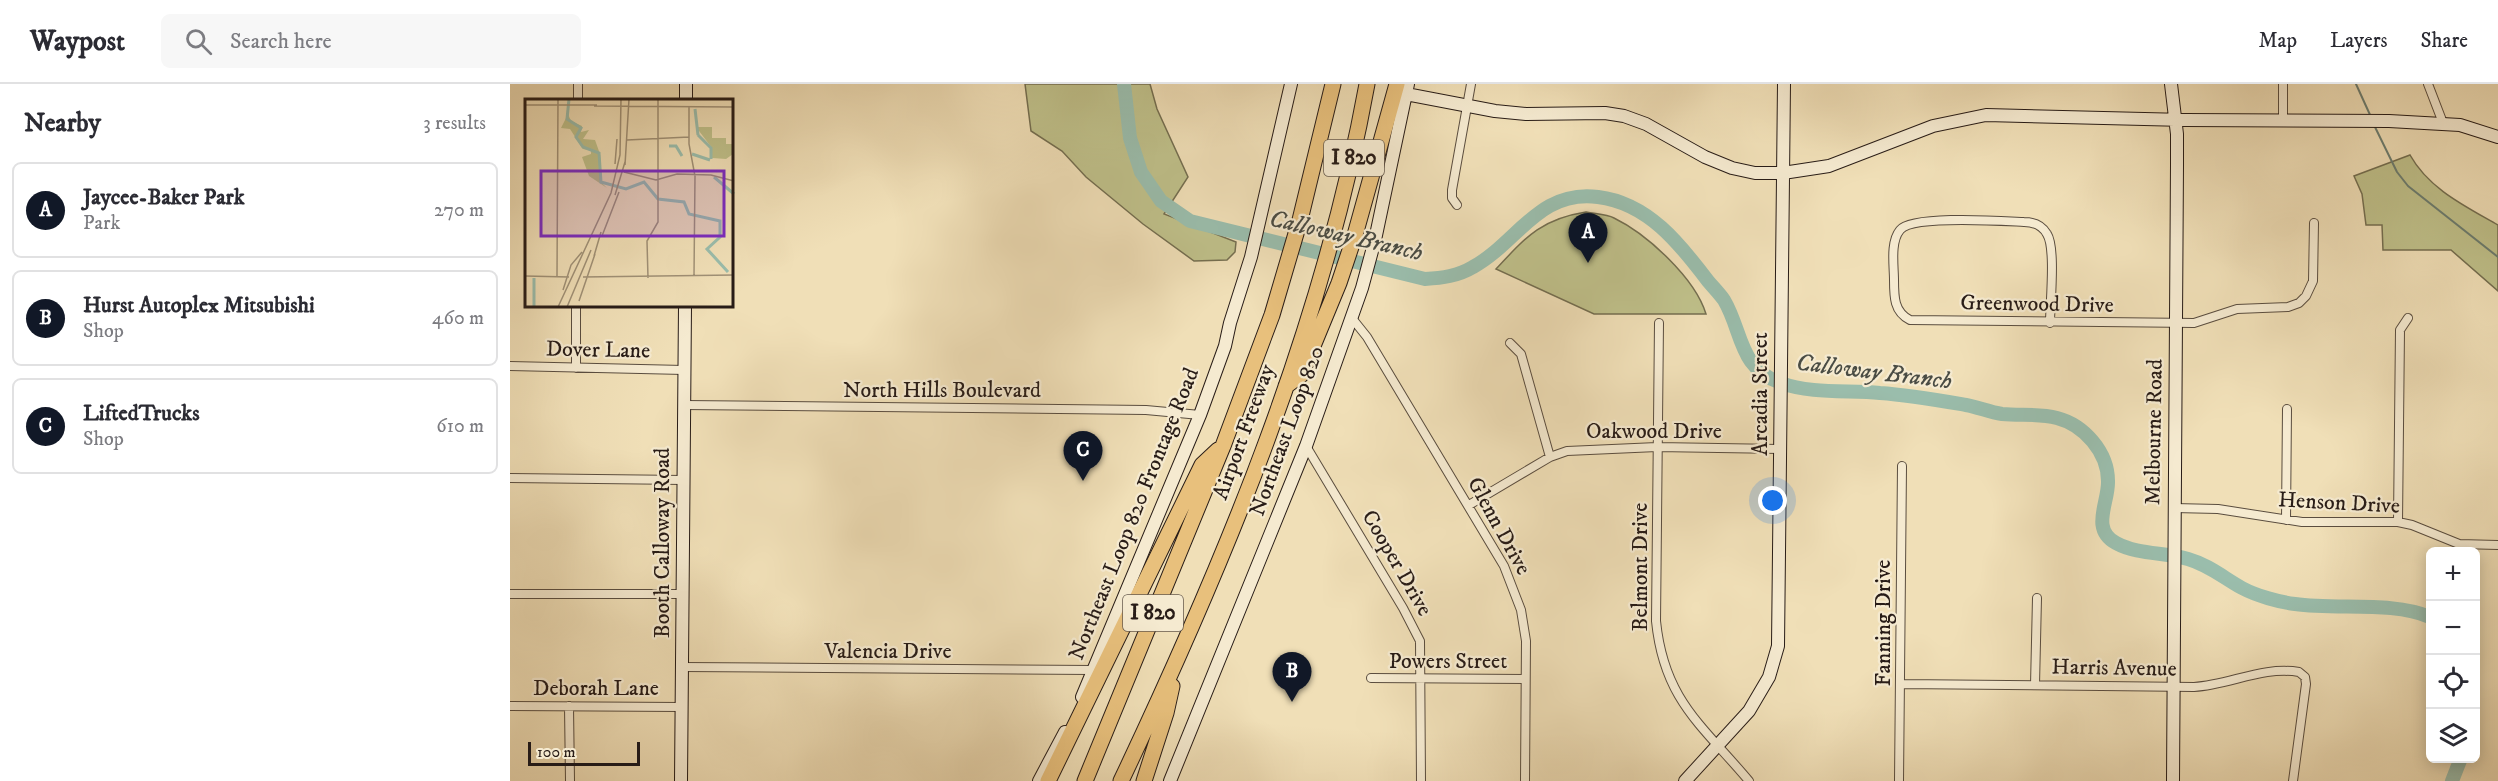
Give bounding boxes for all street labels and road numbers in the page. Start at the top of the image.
road number: I 820 [1324,140,1384,176]
street label: Greenwood Drive [1960,289,2114,319]
street label: Arcadia Street [1747,332,1774,456]
street label: Dover Lane [546,336,650,364]
street label: Northeast Loop 820 [1244,342,1330,520]
street label: Melbourne Road [2139,359,2169,505]
street label: Airport Freeway [1207,360,1281,503]
street label: Northeast Loop 820 Frontage Road [1063,364,1205,664]
street label: North Hills Boulevard [843,377,1041,404]
street label: Oakwood Drive [1586,418,1722,445]
street label: Booth Calloway Road [649,448,676,638]
street label: Glenn Drive [1461,472,1537,580]
street label: Henson Drive [2277,486,2401,520]
street label: Belmont Drive [1627,503,1654,631]
street label: Cooper Drive [1356,505,1438,621]
street label: Fanning Drive [1870,560,1897,686]
road number: I 820 [1123,595,1183,631]
street label: Valencia Drive [823,638,952,665]
street label: Powers Street [1389,648,1507,675]
street label: Harris Avenue [2051,653,2177,683]
street label: Deborah Lane [533,675,659,702]

